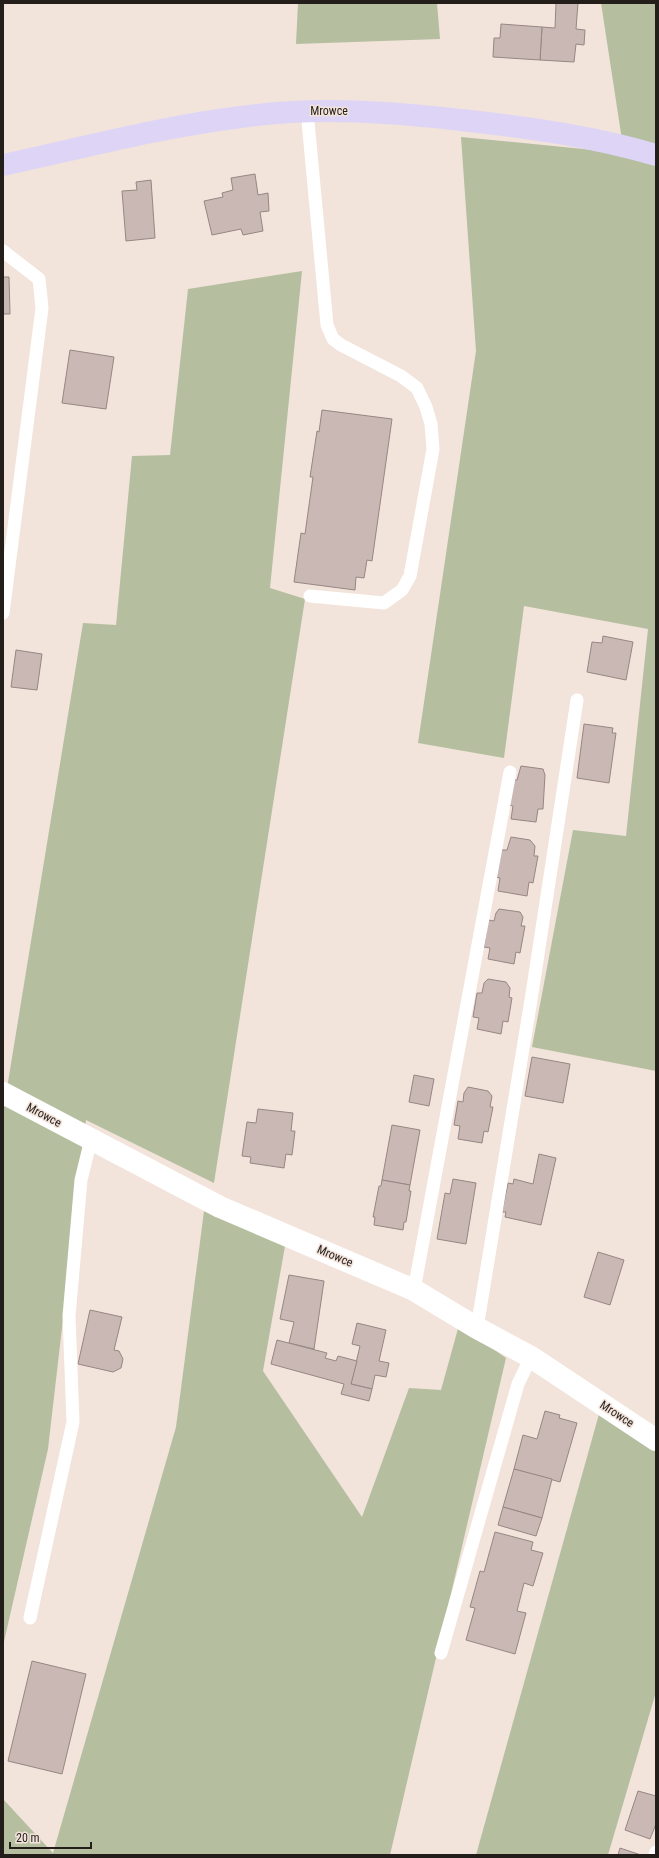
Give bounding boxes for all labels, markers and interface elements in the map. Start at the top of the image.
street label: Mrowce [310,104,348,118]
street label: Mrowce [24,1100,64,1130]
street label: Mrowce [315,1242,355,1270]
street label: Mrowce [597,1398,637,1430]
scale bar [10,1824,91,1850]
text: 20 m [16,1831,40,1845]

